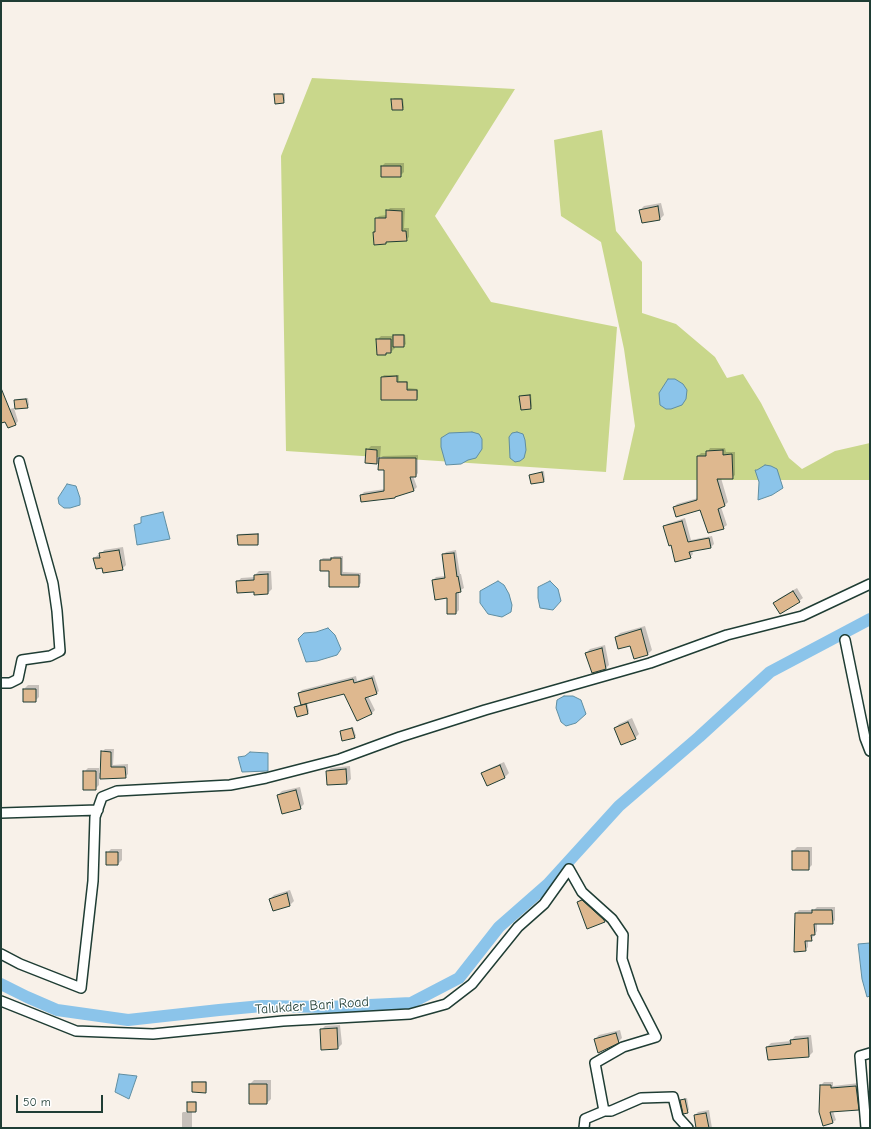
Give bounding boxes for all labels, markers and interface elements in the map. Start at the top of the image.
street label: Talukder Bari Road [254,994,370,1018]
scale bar [18,1087,105,1113]
text: 50 m [23,1095,51,1109]

